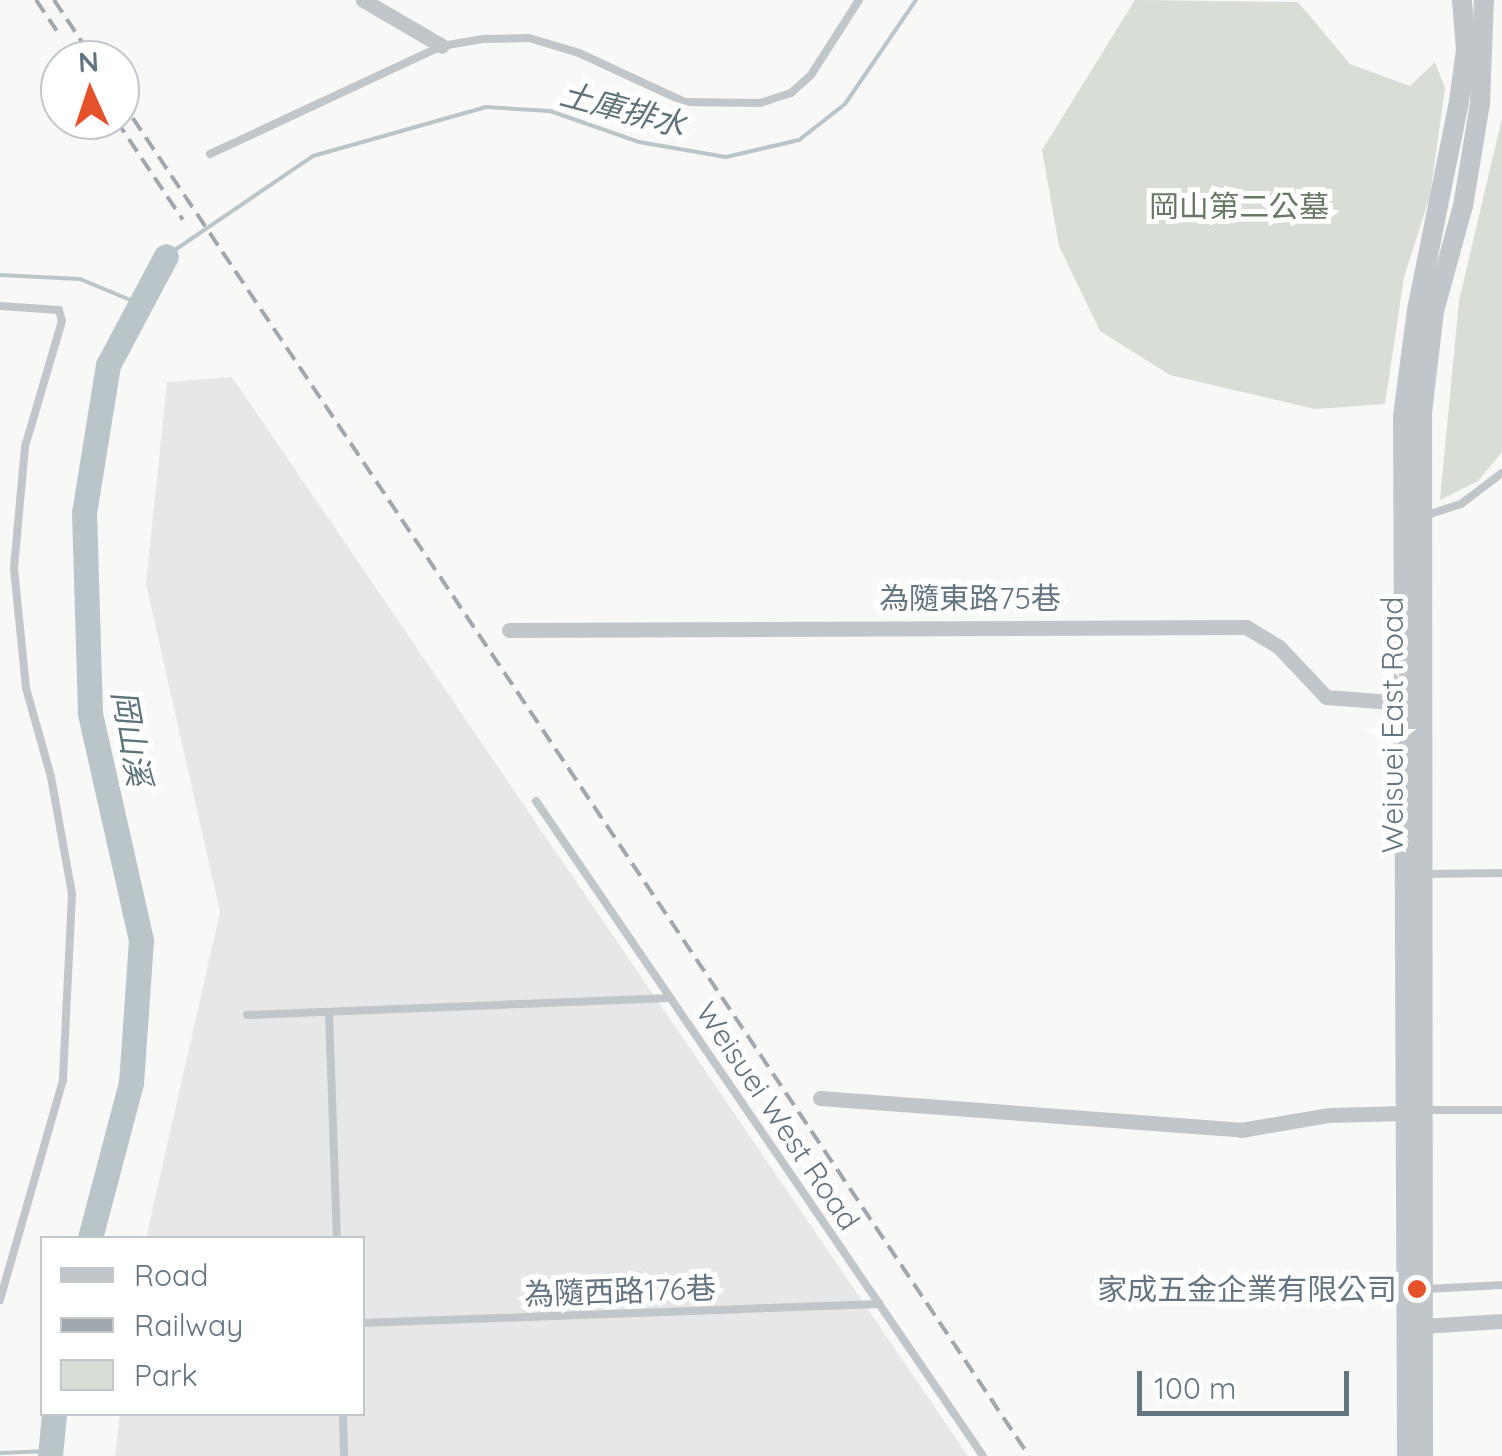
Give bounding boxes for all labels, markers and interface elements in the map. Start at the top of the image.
north arrow [40,40,140,140]
text: N [77,44,100,80]
water label: 土庫排水 [556,74,690,144]
park label: 岡山第二公墓 [1149,188,1329,224]
street label: 為隨東路75巷 [879,580,1061,616]
street label: Weisuei East Road [1374,597,1410,853]
water label: 岡山溪 [105,687,159,789]
street label: Weisuei West Road [688,995,868,1237]
legend [40,1236,365,1416]
text: Road [134,1256,208,1294]
street label: 為隨西路176巷 [524,1270,716,1312]
place label: 家成五金企業有限公司 [1097,1271,1397,1307]
marker: 家成五金企業有限公司 [1406,1278,1428,1300]
text: Railway [134,1306,243,1344]
scale bar [1142,1351,1354,1413]
text: Park [134,1356,198,1394]
text: 100 m [1154,1369,1236,1407]

